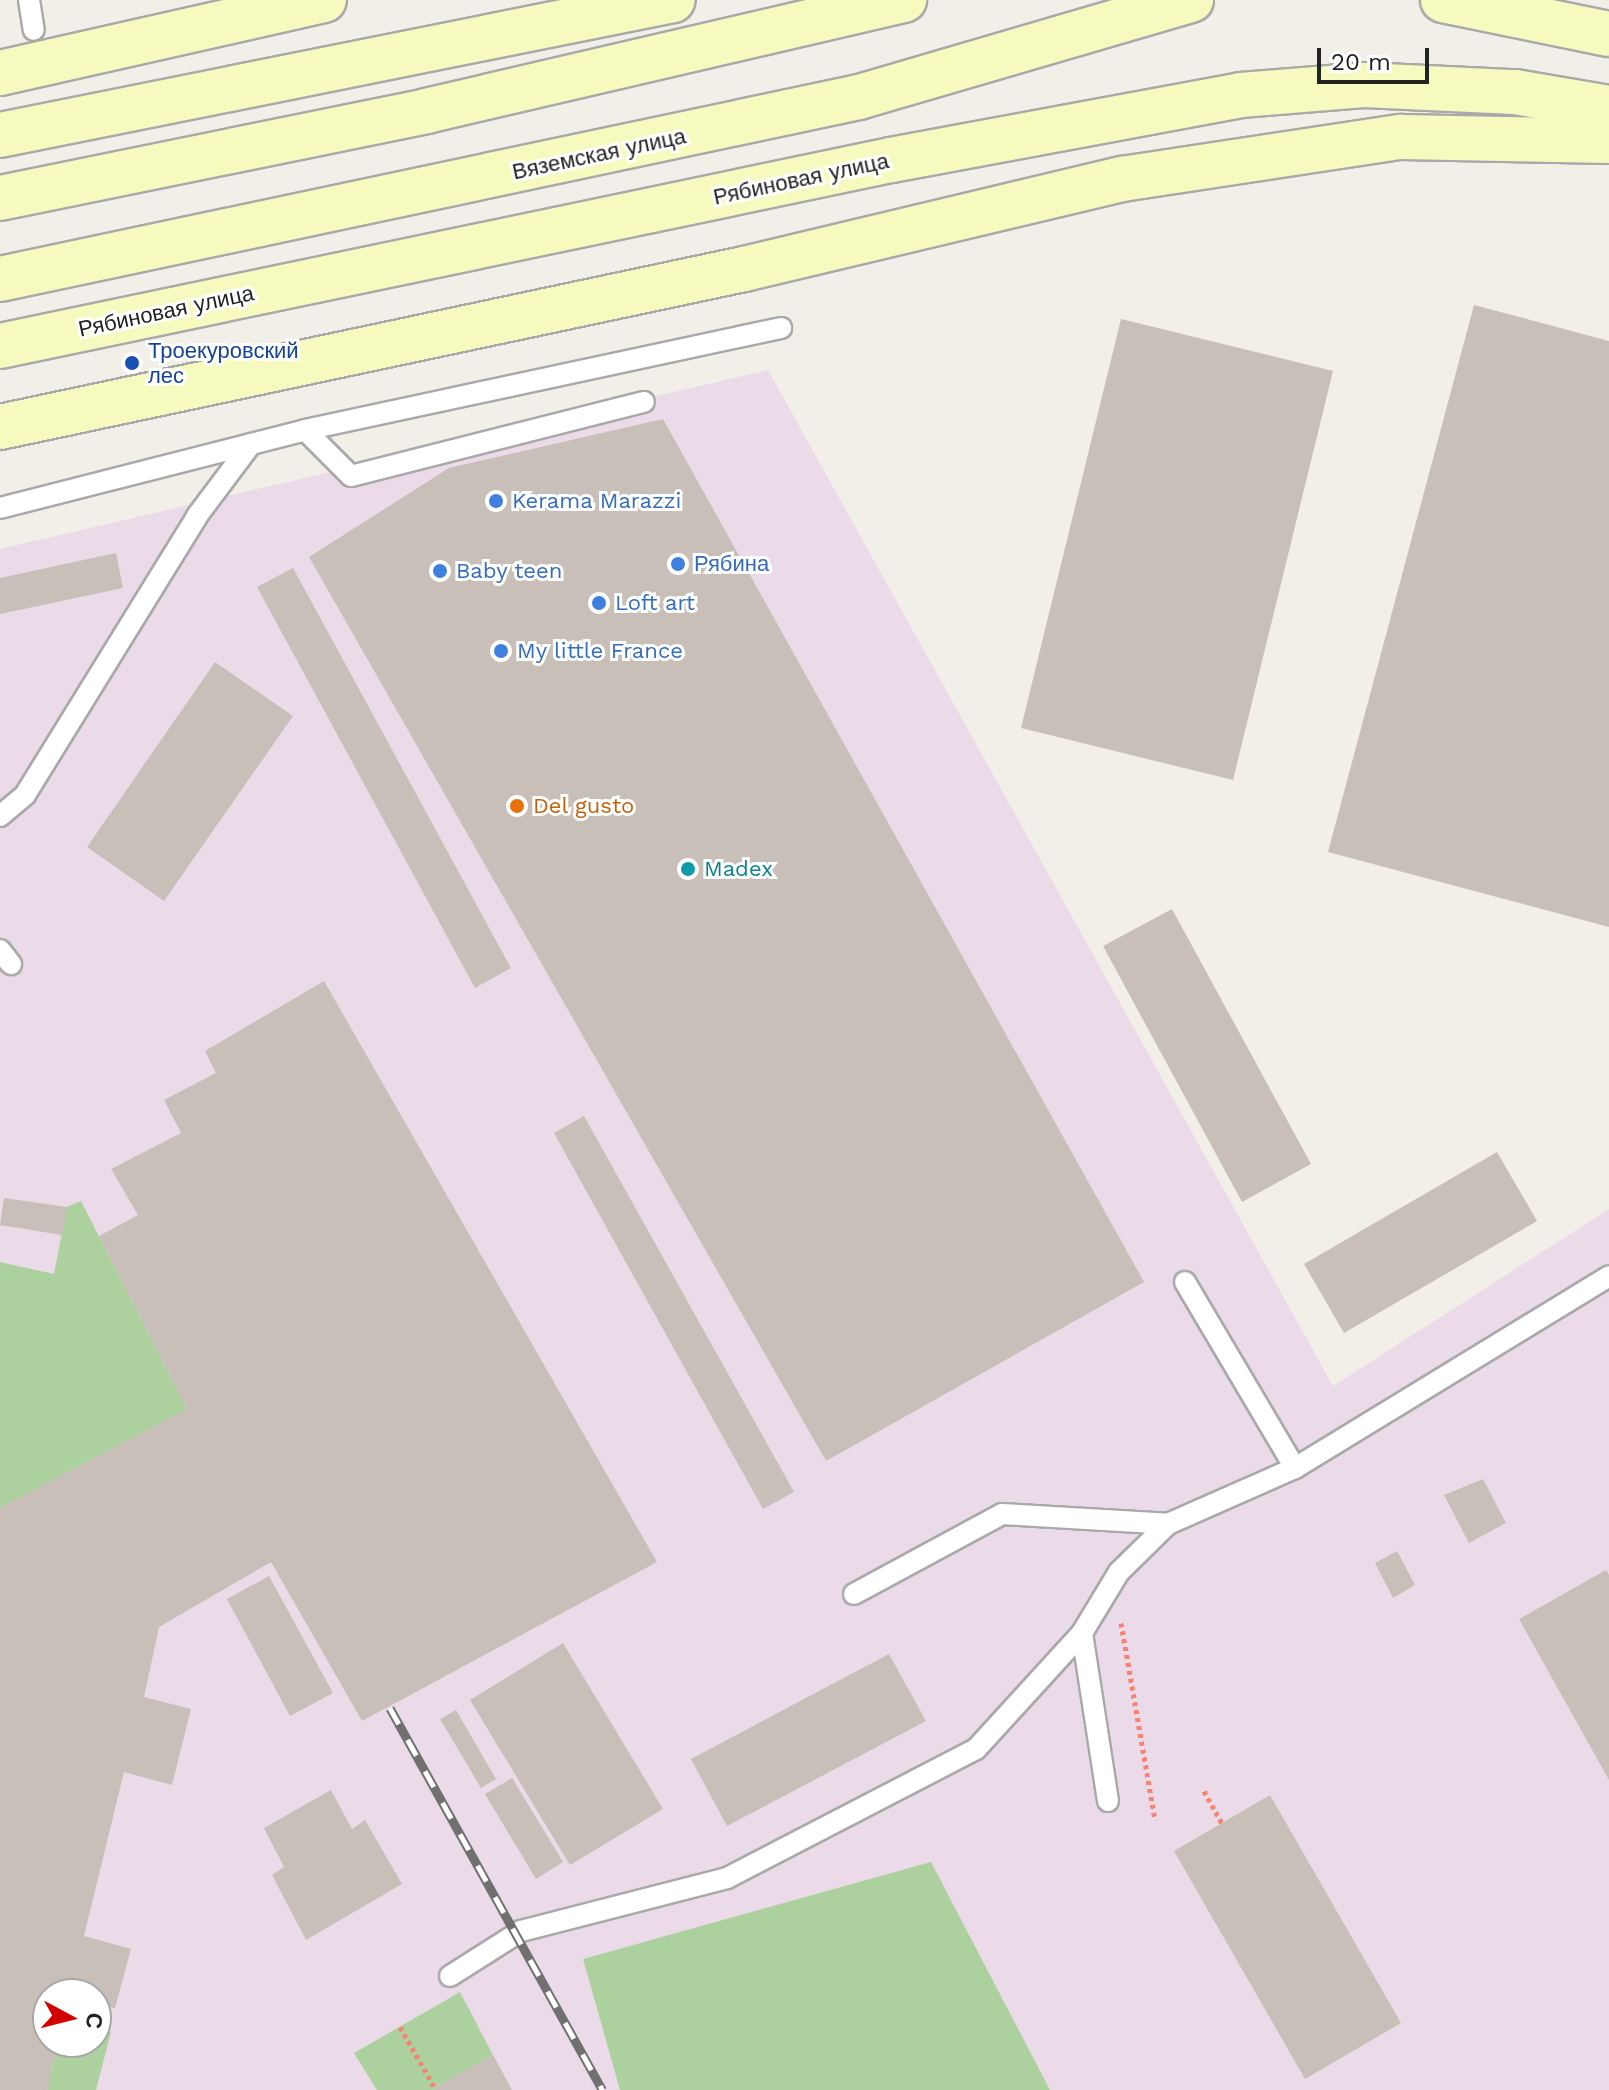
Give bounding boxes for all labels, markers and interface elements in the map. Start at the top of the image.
scale bar [1321,32,1433,82]
text: 20 m [1331,48,1391,76]
street label: Вяземская улица [510,123,688,185]
street label: Рябиновая улица [711,148,891,210]
street label: Рябиновая улица [76,280,256,342]
place label: Троекуровский лес [148,337,299,388]
marker: Троекуровский лес [123,354,141,372]
place label: Kerama Marazzi [512,488,682,514]
marker: Kerama Marazzi [487,492,505,510]
place label: Рябина [694,551,769,577]
marker: Рябина [669,555,687,573]
place label: Baby teen [456,558,563,584]
marker: Baby teen [431,562,449,580]
place label: Loft art [615,590,695,616]
marker: Loft art [590,594,608,612]
place label: My little France [517,638,683,664]
marker: My little France [492,642,510,660]
place label: Del gusto [533,793,635,819]
marker: Del gusto [508,797,526,815]
place label: Madex [704,856,773,882]
marker: Madex [679,860,697,878]
north arrow [32,1978,112,2058]
text: С [81,2011,108,2030]

